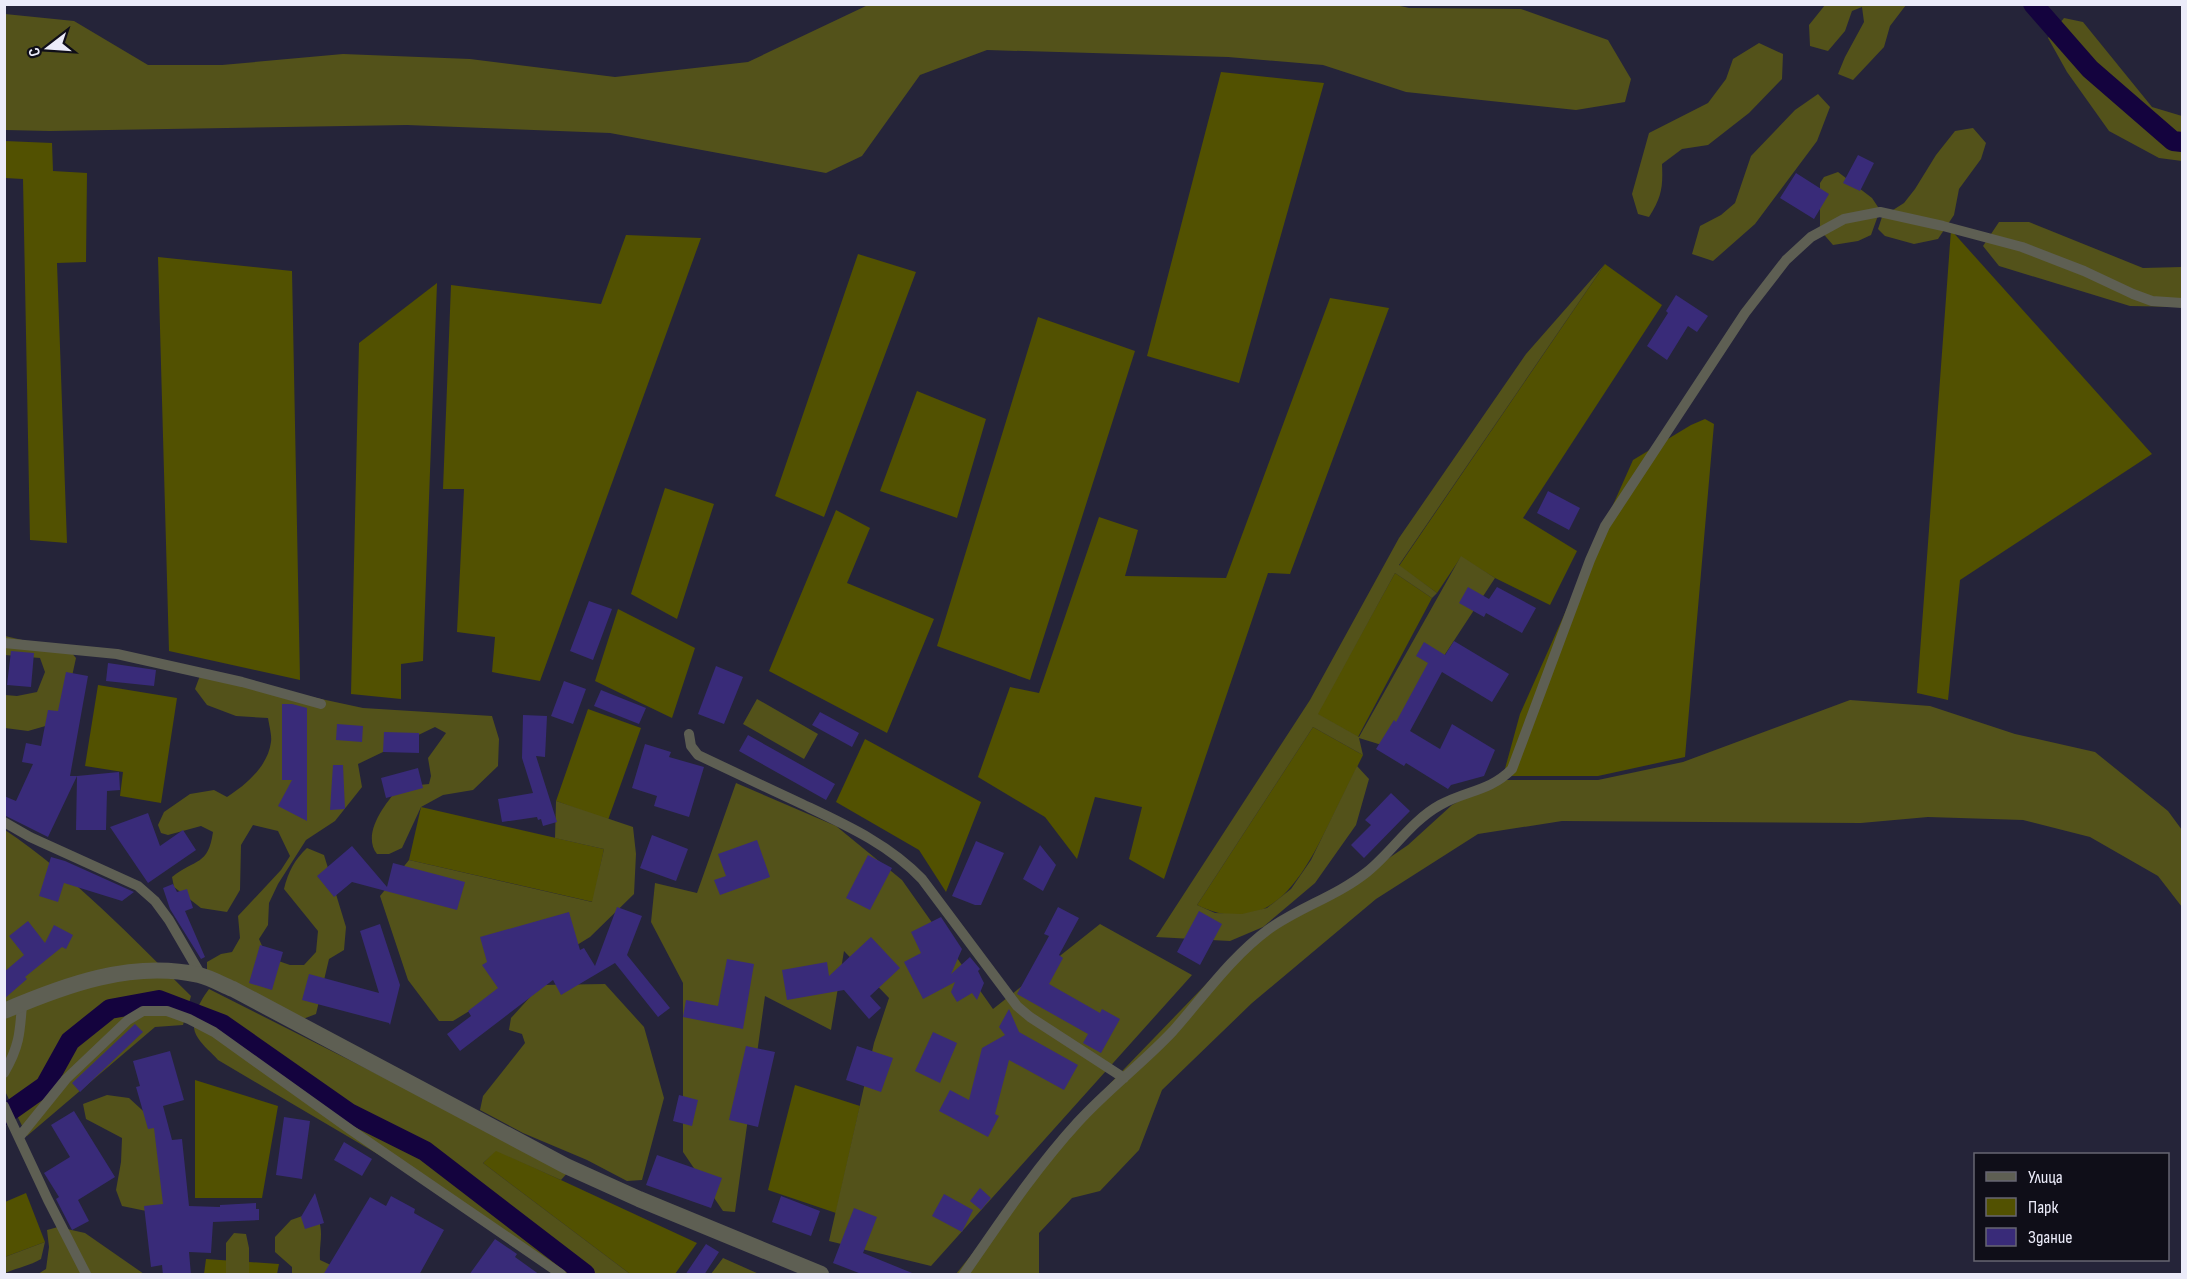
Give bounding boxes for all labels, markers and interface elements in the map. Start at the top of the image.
north arrow [18,18,78,78]
text: С [25,45,45,59]
legend [1974,1153,2169,1261]
text: Улица [2028,1167,2063,1188]
text: Парк [2028,1197,2059,1218]
text: Здание [2028,1227,2073,1248]

